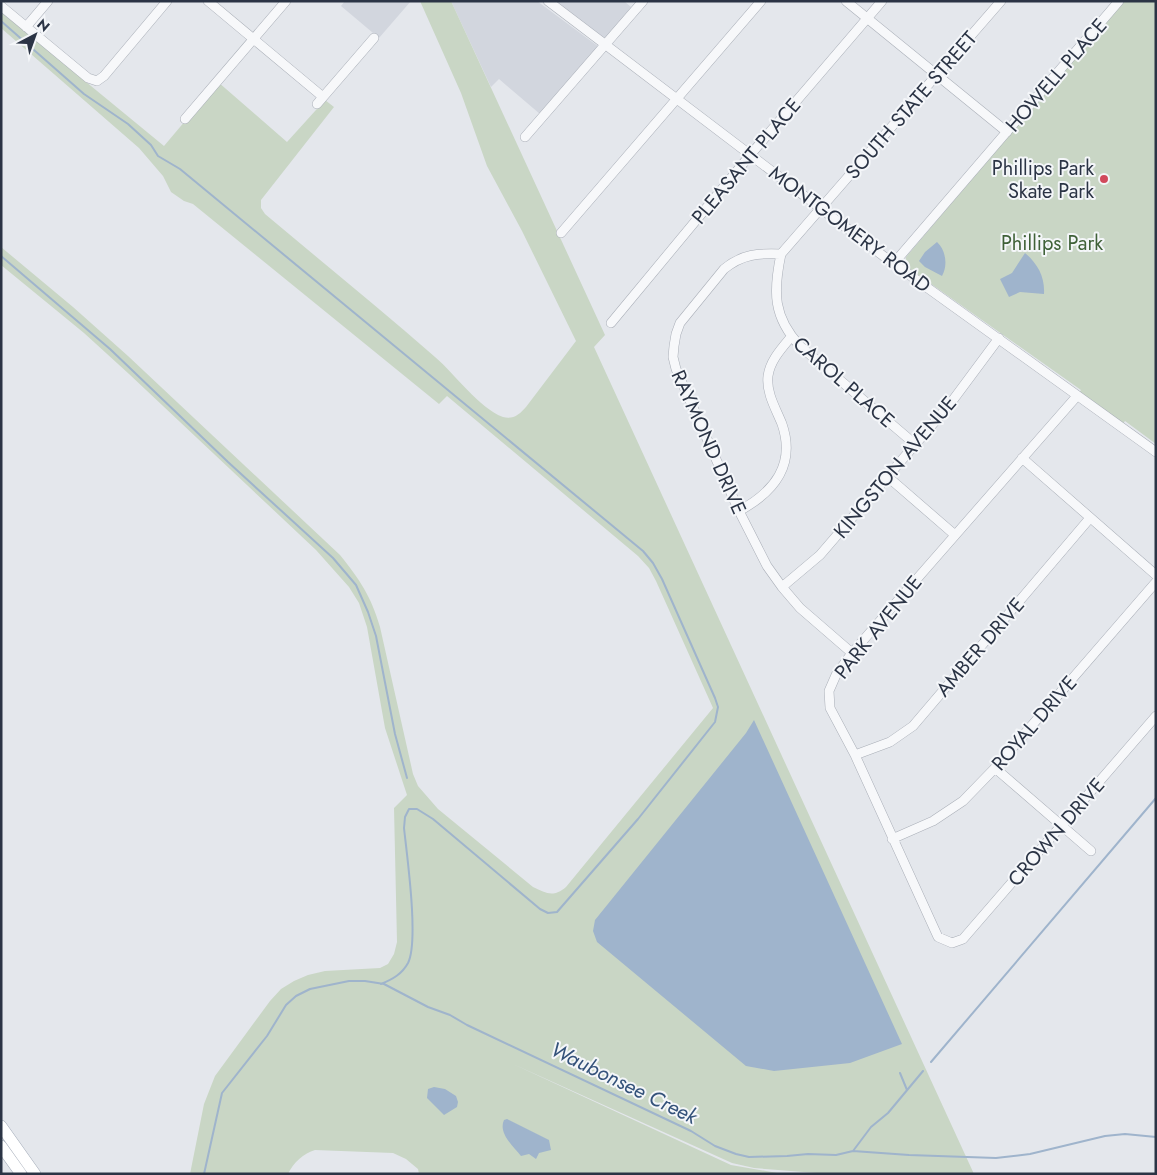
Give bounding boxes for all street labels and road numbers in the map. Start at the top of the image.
street label: HOWELL PLACE [999,12,1114,138]
street label: SOUTH STATE STREET [839,24,984,186]
street label: PLEASANT PLACE [685,92,808,231]
street label: MONTGOMERY ROAD [763,159,937,300]
street label: CAROL PLACE [786,330,901,435]
street label: RAYMOND DRIVE [664,365,753,519]
street label: KINGSTON AVENUE [827,390,964,545]
street label: PARK AVENUE [828,569,929,685]
street label: AMBER DRIVE [929,592,1032,703]
street label: ROYAL DRIVE [985,669,1084,777]
street label: CROWN DRIVE [1001,772,1112,893]

